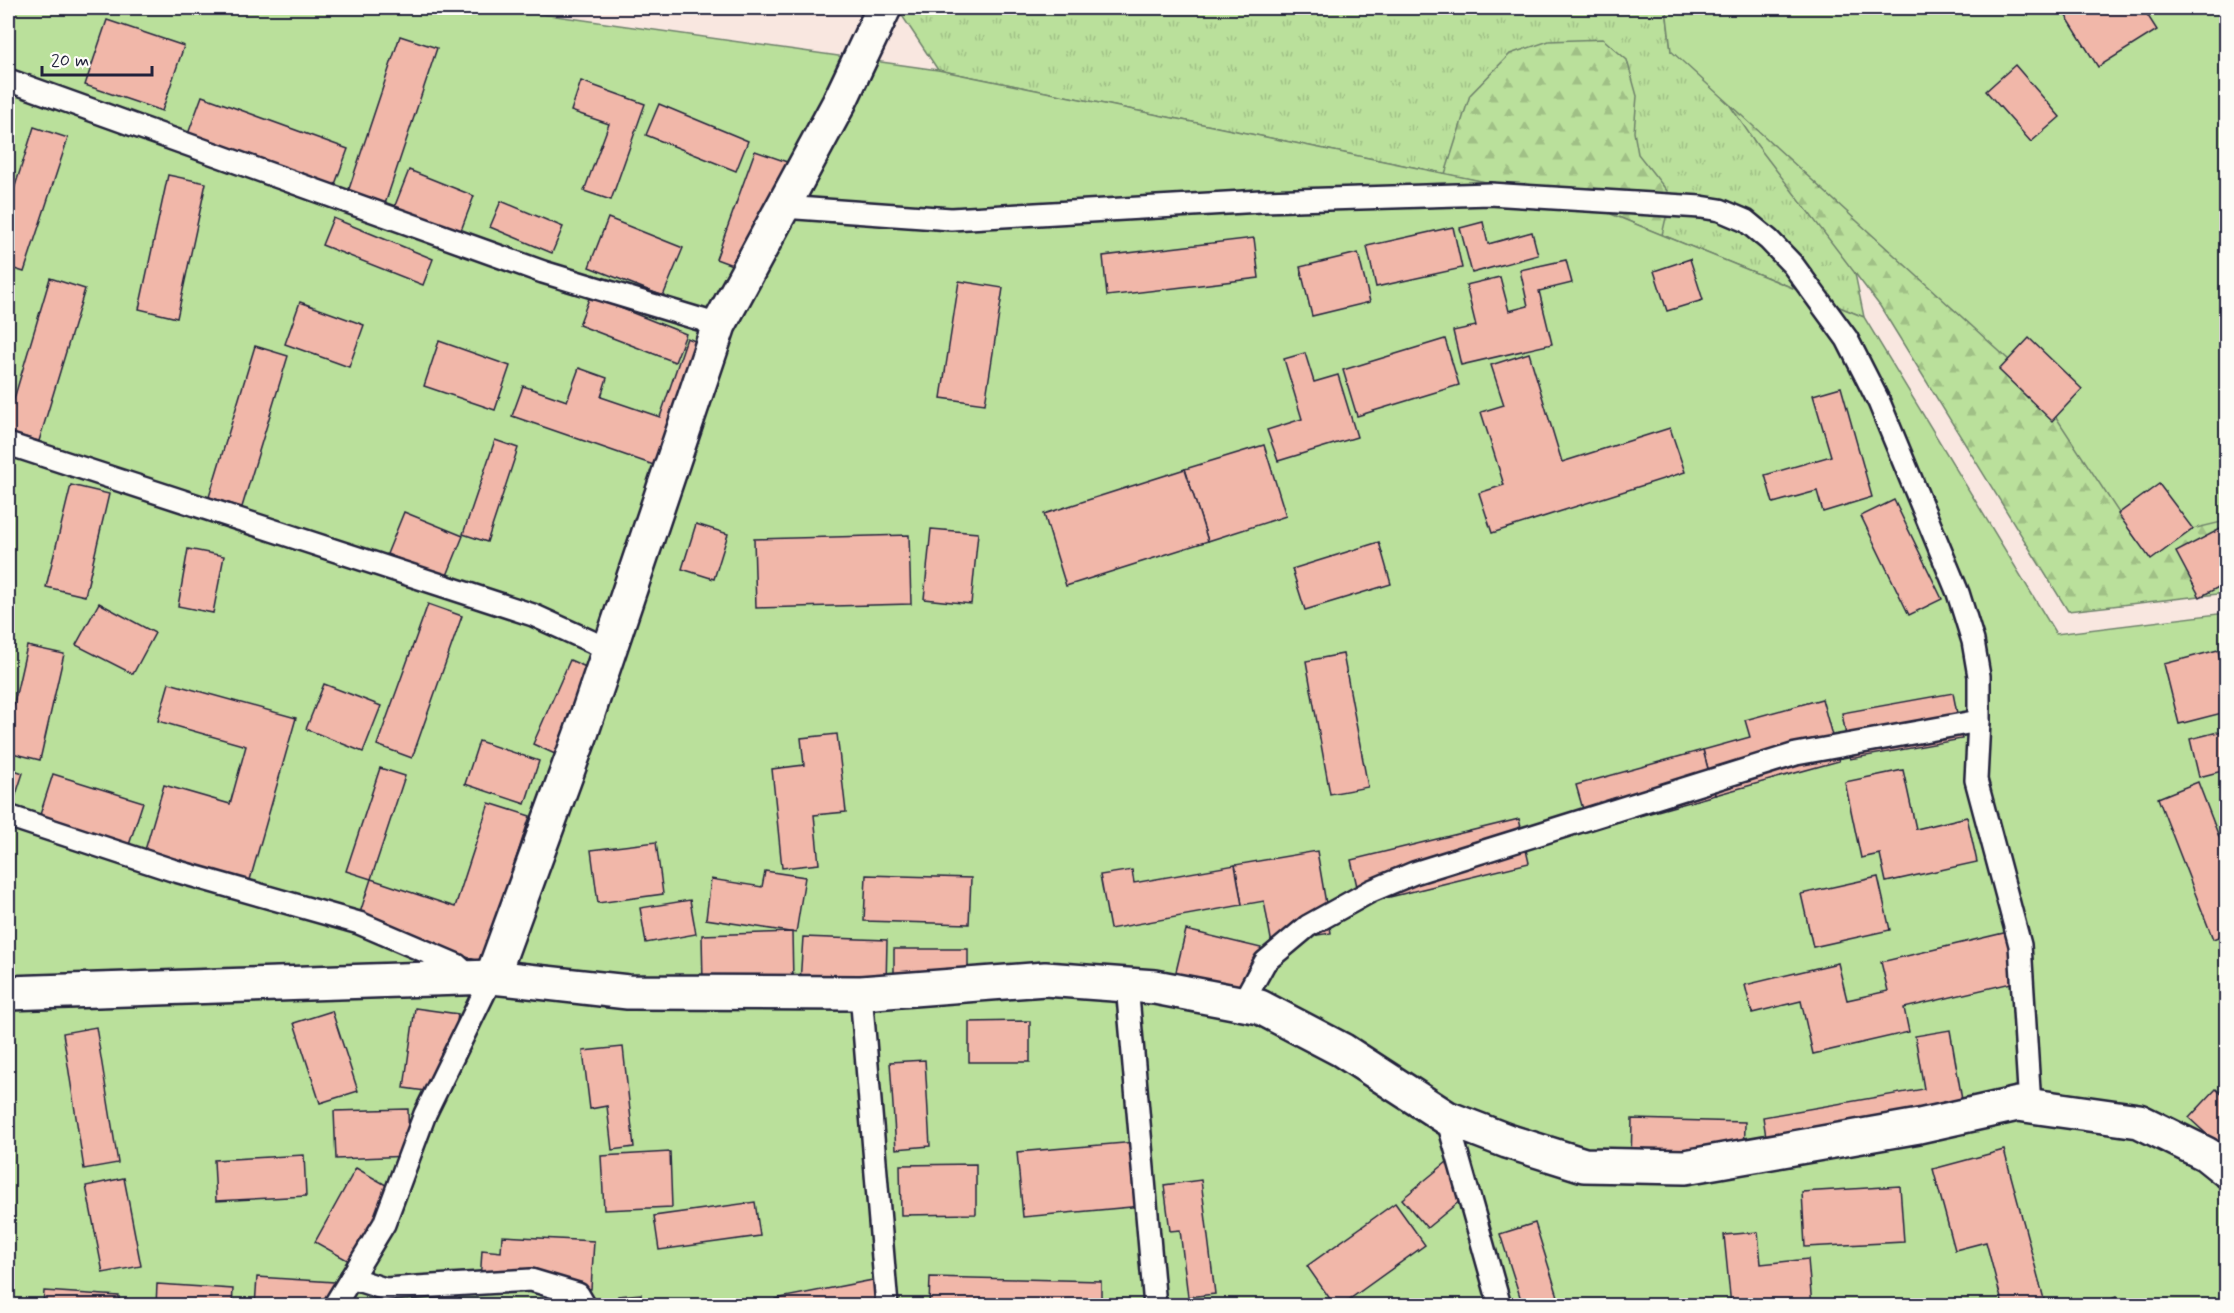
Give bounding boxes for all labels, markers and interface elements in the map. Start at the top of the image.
scale bar [42,39,152,77]
text: 20 m [51,49,89,73]

